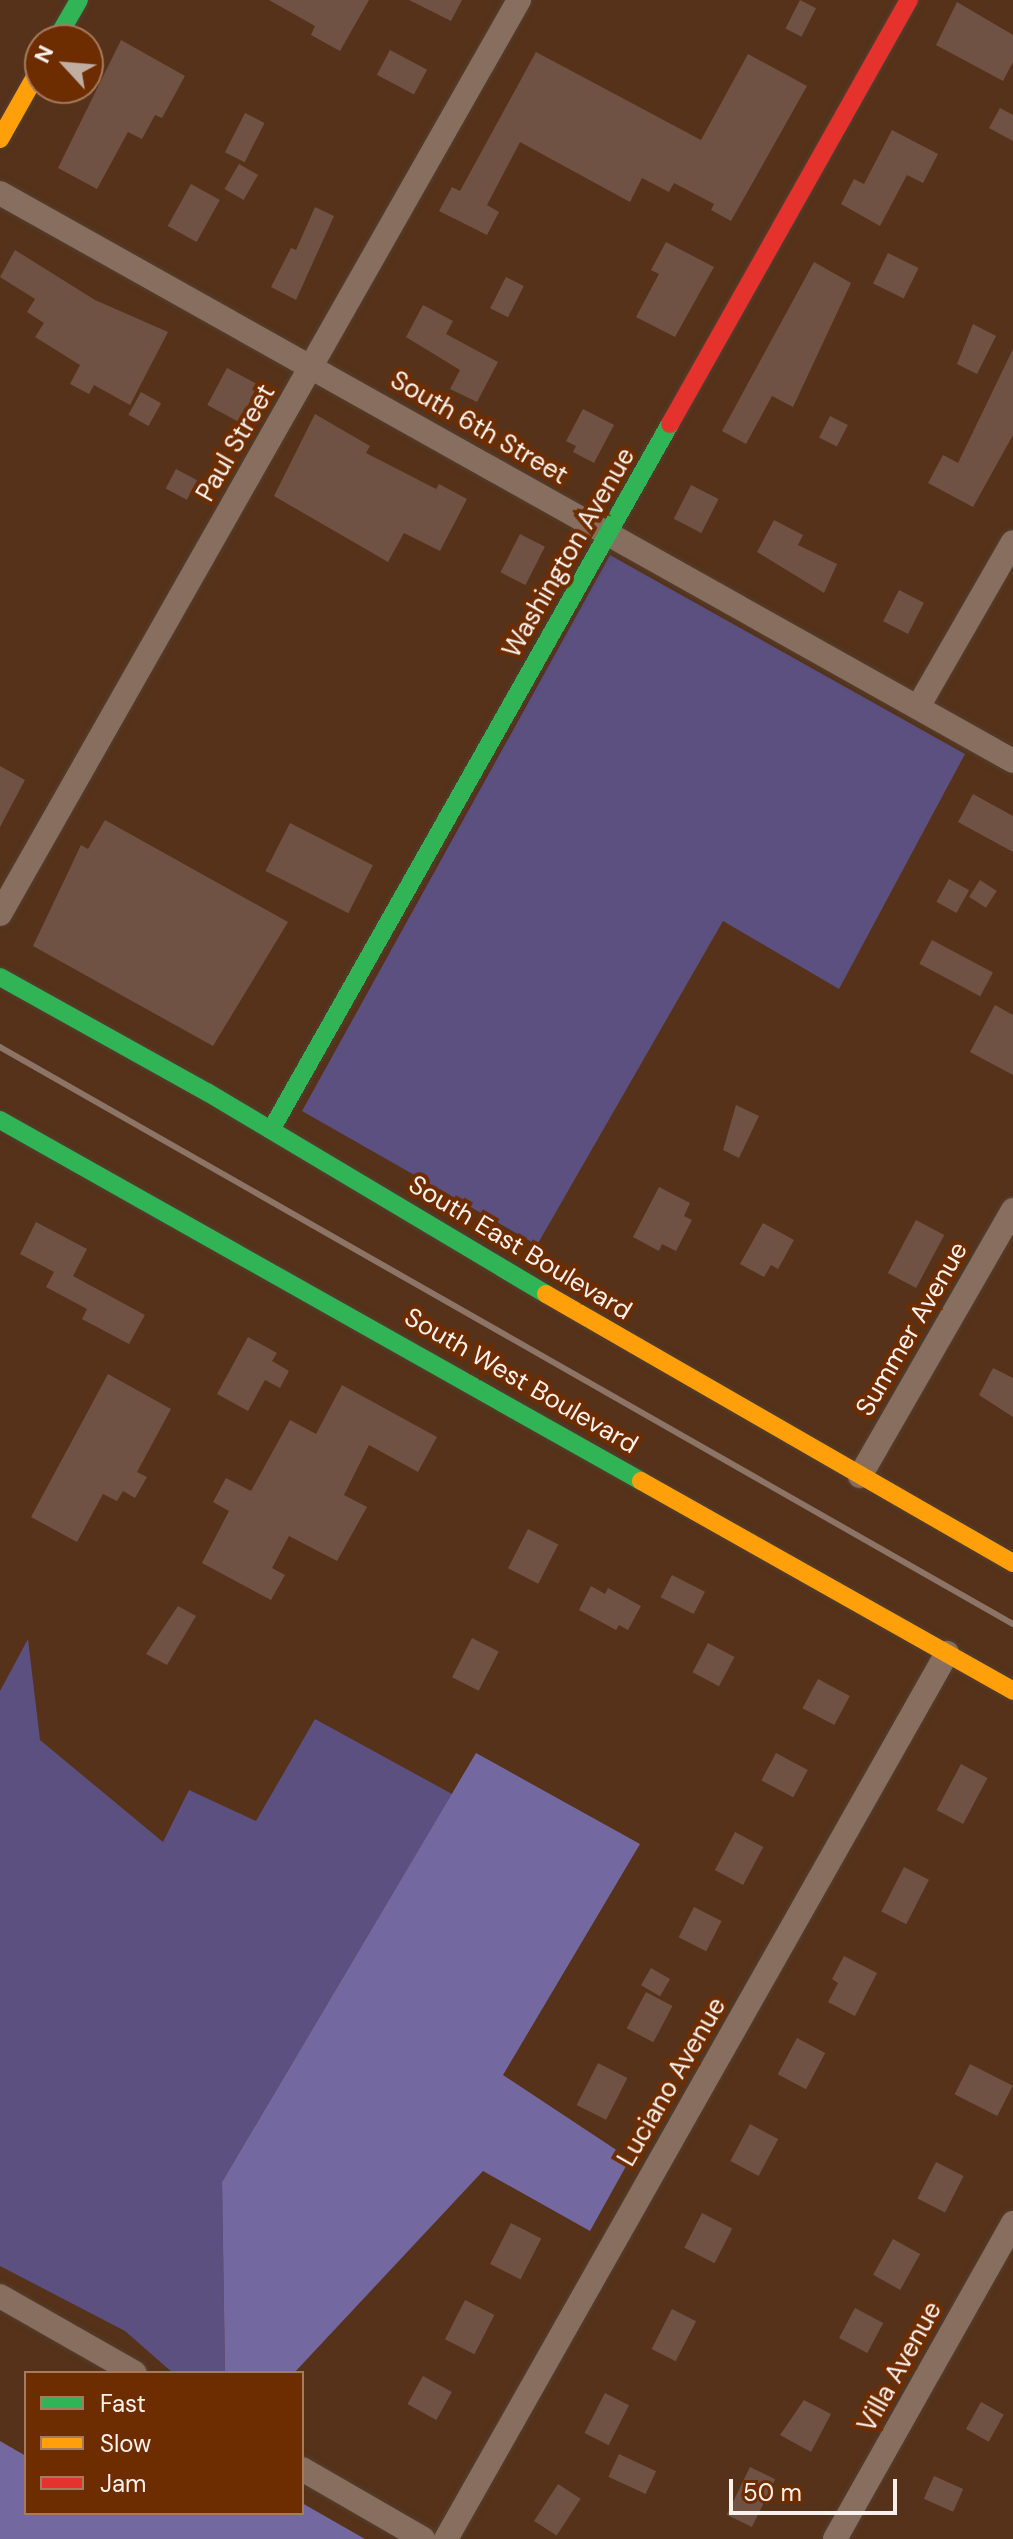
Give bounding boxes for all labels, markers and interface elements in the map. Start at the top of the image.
north arrow [24,24,104,104]
text: N [27,41,60,68]
street label: South 6th Street [385,365,573,491]
street label: Paul Street [190,379,282,507]
street label: Washington Avenue [496,443,642,663]
street label: South East Boulevard [403,1169,637,1327]
street label: Summer Avenue [849,1236,975,1422]
street label: South West Boulevard [399,1301,643,1461]
street label: Luciano Avenue [611,1992,733,2172]
street label: Villa Avenue [851,2296,949,2438]
legend [24,2371,304,2515]
text: Fast [100,2388,146,2419]
text: Slow [100,2428,151,2459]
scale bar [733,2463,901,2513]
text: Jam [100,2468,146,2499]
text: 50 m [743,2477,802,2508]

